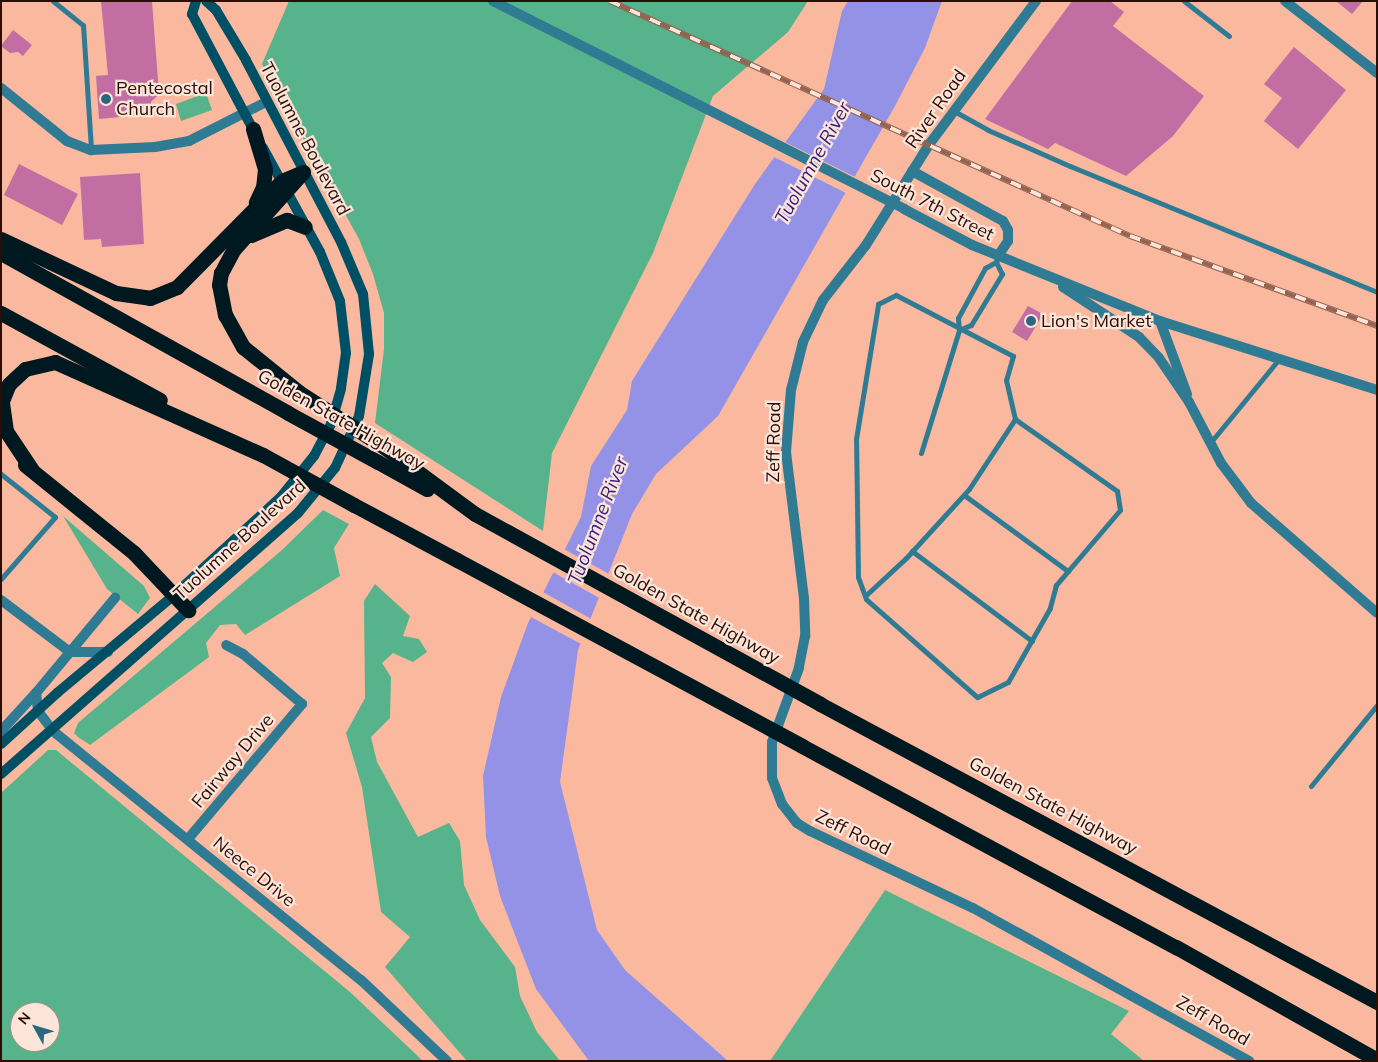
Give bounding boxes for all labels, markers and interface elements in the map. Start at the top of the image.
street label: Tuolumne Boulevard [256,59,354,219]
street label: River Road [901,65,971,153]
place label: Pentecostal Church [116,78,213,120]
marker: Pentecostal Church [100,93,112,105]
water label: Tuolumne River [770,98,856,228]
street label: South 7th Street [867,165,997,245]
place label: Lion's Market [1041,310,1151,332]
marker: Lion's Market [1025,315,1037,327]
street label: Golden State Highway [254,365,428,475]
street label: Zeff Road [762,401,786,483]
water label: Tuolumne River [563,454,633,588]
street label: Tuolumne Boulevard [170,475,310,605]
street label: Golden State Highway [609,559,783,669]
street label: Fairway Drive [188,710,278,812]
street label: Golden State Highway [965,752,1141,860]
street label: Zeff Road [812,806,894,860]
street label: Neece Drive [208,832,300,912]
street label: Zeff Road [1173,991,1253,1051]
north arrow [10,1002,60,1052]
text: N [14,1008,34,1028]

